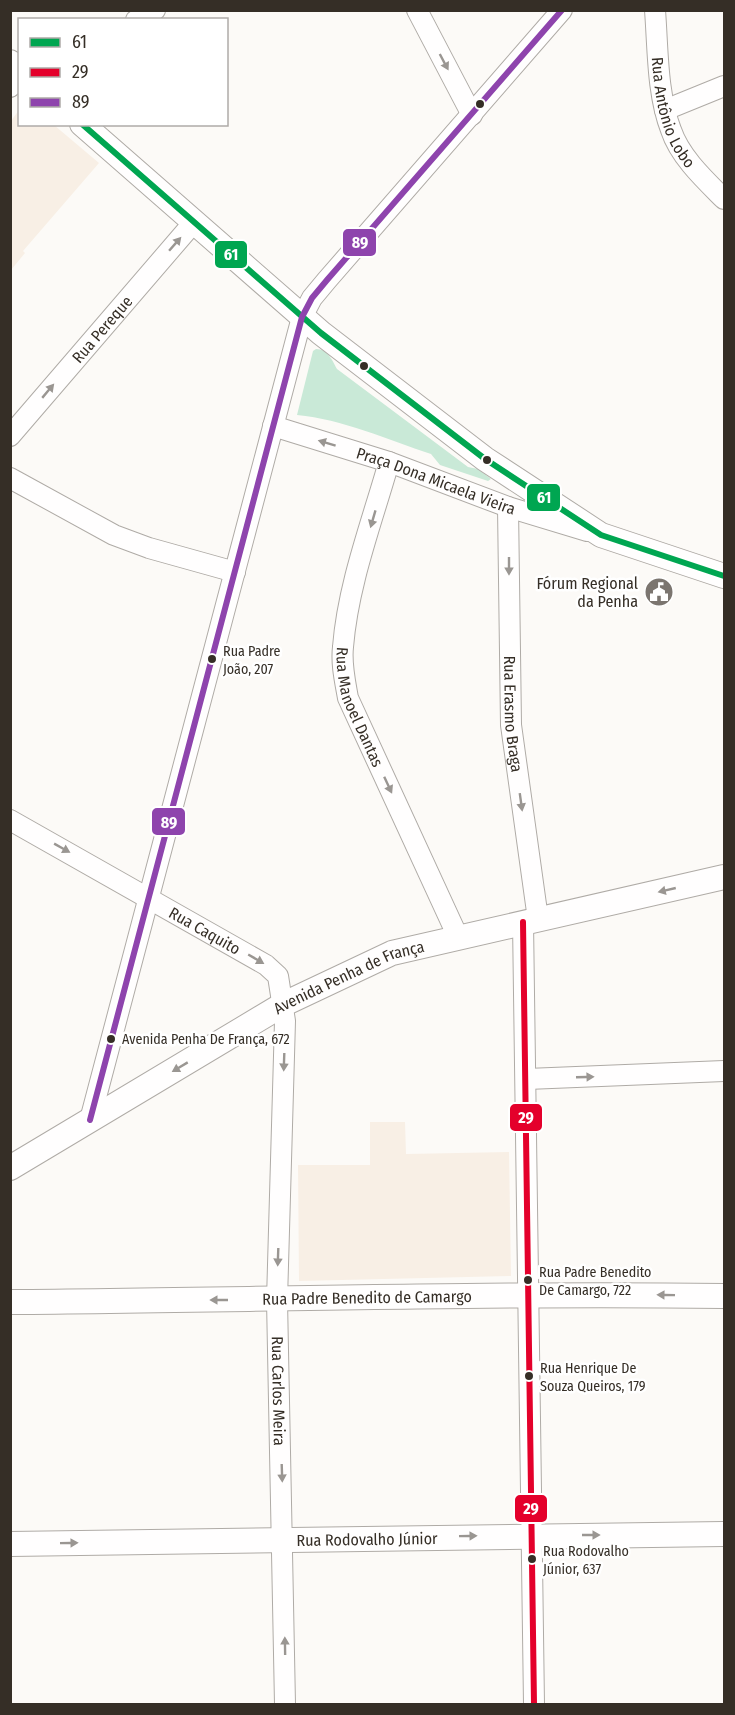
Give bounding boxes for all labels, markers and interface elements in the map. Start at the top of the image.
legend [18,18,228,126]
text: 61 [72,31,87,53]
one-way arrow [439,54,449,71]
street label: Rua Antônio Lobo [648,56,699,171]
text: 29 [72,61,89,83]
text: 89 [72,91,90,113]
unlabelled marker [474,98,486,110]
line badge: 89 [342,228,377,257]
text: 89 [352,233,368,252]
one-way arrow [169,236,182,251]
line badge: 61 [214,240,248,269]
text: 61 [224,245,238,264]
street label: Rua Pereque [68,292,136,367]
unlabelled marker [358,360,370,372]
one-way arrow [41,384,54,399]
one-way arrow [318,438,336,447]
street label: Praça Dona Micaela Vieira [354,443,518,518]
unlabelled marker [481,454,493,466]
line badge: 61 [526,483,561,512]
text: 61 [537,488,551,507]
one-way arrow [368,510,377,528]
one-way arrow [504,556,514,575]
place label: Fórum Regional da Penha [536,574,638,611]
public building icon: Fórum Regional da Penha [643,576,675,608]
place label: Rua Padre João, 207 [223,643,281,678]
street label: Rua Manoel Dantas [333,647,388,770]
marker: Rua Padre João, 207 [206,653,218,665]
street label: Rua Erasmo Braga [501,655,527,773]
one-way arrow [383,776,393,794]
one-way arrow [517,793,526,812]
line badge: 89 [151,807,186,836]
text: 89 [161,813,177,832]
one-way arrow [54,843,71,853]
one-way arrow [658,885,677,895]
street label: Rua Caquito [166,903,244,958]
street label: Avenida Penha de França [270,936,426,1018]
one-way arrow [248,954,265,964]
place label: Avenida Penha De França, 672 [122,1031,290,1048]
marker: Avenida Penha De França, 672 [105,1033,117,1045]
one-way arrow [279,1053,289,1072]
one-way arrow [172,1061,188,1072]
one-way arrow [576,1073,595,1082]
line badge: 29 [509,1103,543,1132]
text: 29 [517,1108,534,1127]
one-way arrow [273,1248,283,1267]
place label: Rua Padre Benedito De Camargo, 722 [539,1264,651,1299]
marker: Rua Padre Benedito De Camargo, 722 [522,1274,534,1286]
street label: Rua Padre Benedito de Camargo [262,1286,472,1308]
one-way arrow [657,1290,676,1300]
one-way arrow [209,1295,228,1305]
street label: Rua Carlos Meira [268,1336,289,1446]
place label: Rua Henrique De Souza Queiros, 179 [540,1360,646,1395]
marker: Rua Henrique De Souza Queiros, 179 [523,1370,535,1382]
one-way arrow [277,1464,287,1483]
line badge: 29 [514,1494,548,1523]
text: 29 [522,1499,539,1518]
street label: Rua Rodovalho Júnior [296,1529,438,1549]
one-way arrow [582,1530,601,1540]
one-way arrow [458,1531,477,1541]
one-way arrow [59,1538,78,1548]
place label: Rua Rodovalho Júnior, 637 [543,1543,629,1578]
marker: Rua Rodovalho Júnior, 637 [526,1553,538,1565]
one-way arrow [280,1637,289,1656]

